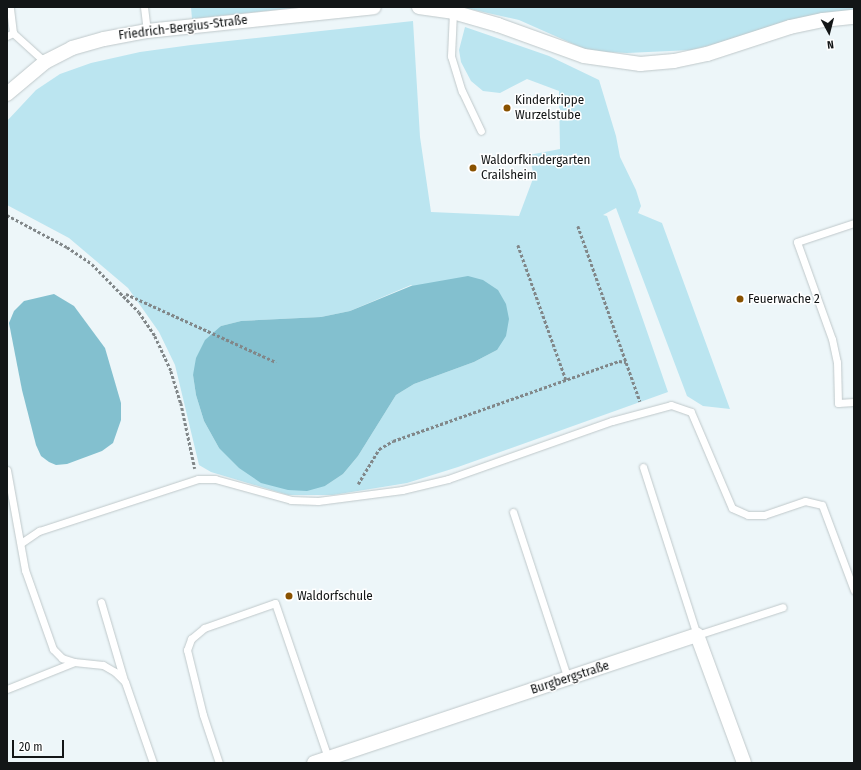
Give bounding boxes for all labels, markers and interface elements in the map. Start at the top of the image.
street label: Friedrich-Bergius-Straße [118,12,248,44]
north arrow [809,12,849,52]
text: N [826,38,835,51]
place label: Kinderkrippe Wurzelstube [515,93,584,124]
marker: Kinderkrippe Wurzelstube [502,103,512,113]
place label: Waldorfkindergarten Crailsheim [481,153,590,184]
marker: Waldorfkindergarten Crailsheim [468,163,478,173]
place label: Feuerwache 2 [748,291,820,307]
marker: Feuerwache 2 [735,294,745,304]
place label: Waldorfschule [297,588,373,604]
marker: Waldorfschule [284,591,294,601]
street label: Burgbergstraße [529,658,611,698]
scale bar [14,732,66,758]
text: 20 m [19,740,43,754]

